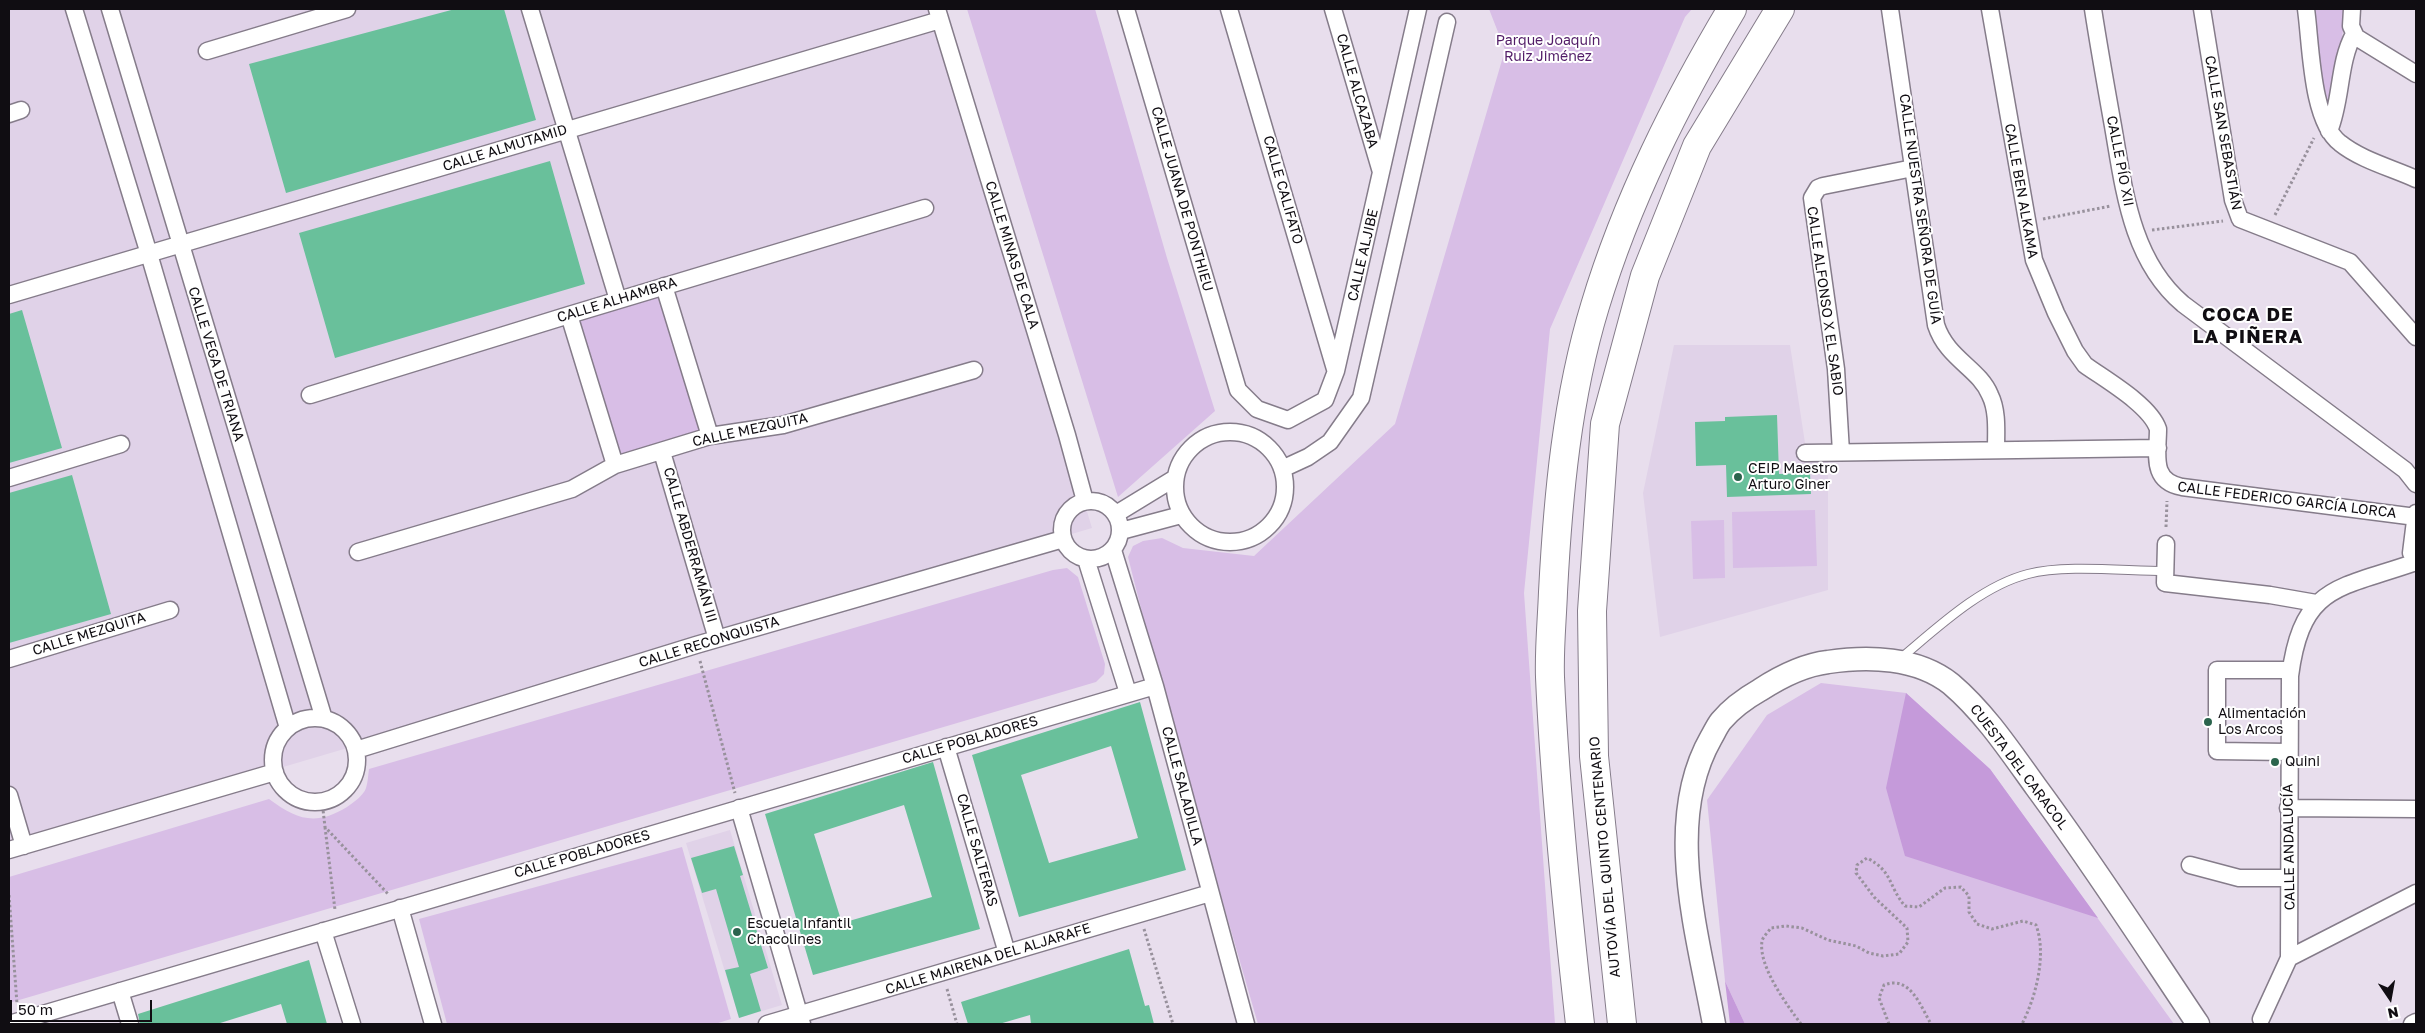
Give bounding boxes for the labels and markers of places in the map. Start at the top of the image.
place label: CEIP Maestro Arturo Giner [1748,461,1838,494]
marker: CEIP Maestro Arturo Giner [1732,471,1744,483]
place label: Alimentación Los Arcos [2218,706,2306,739]
marker: Alimentación Los Arcos [2202,716,2214,728]
place label: Quini [2285,754,2320,770]
marker: Quini [2269,756,2281,768]
place label: Escuela Infantil Chacolines [747,916,851,949]
marker: Escuela Infantil Chacolines [731,926,743,938]

